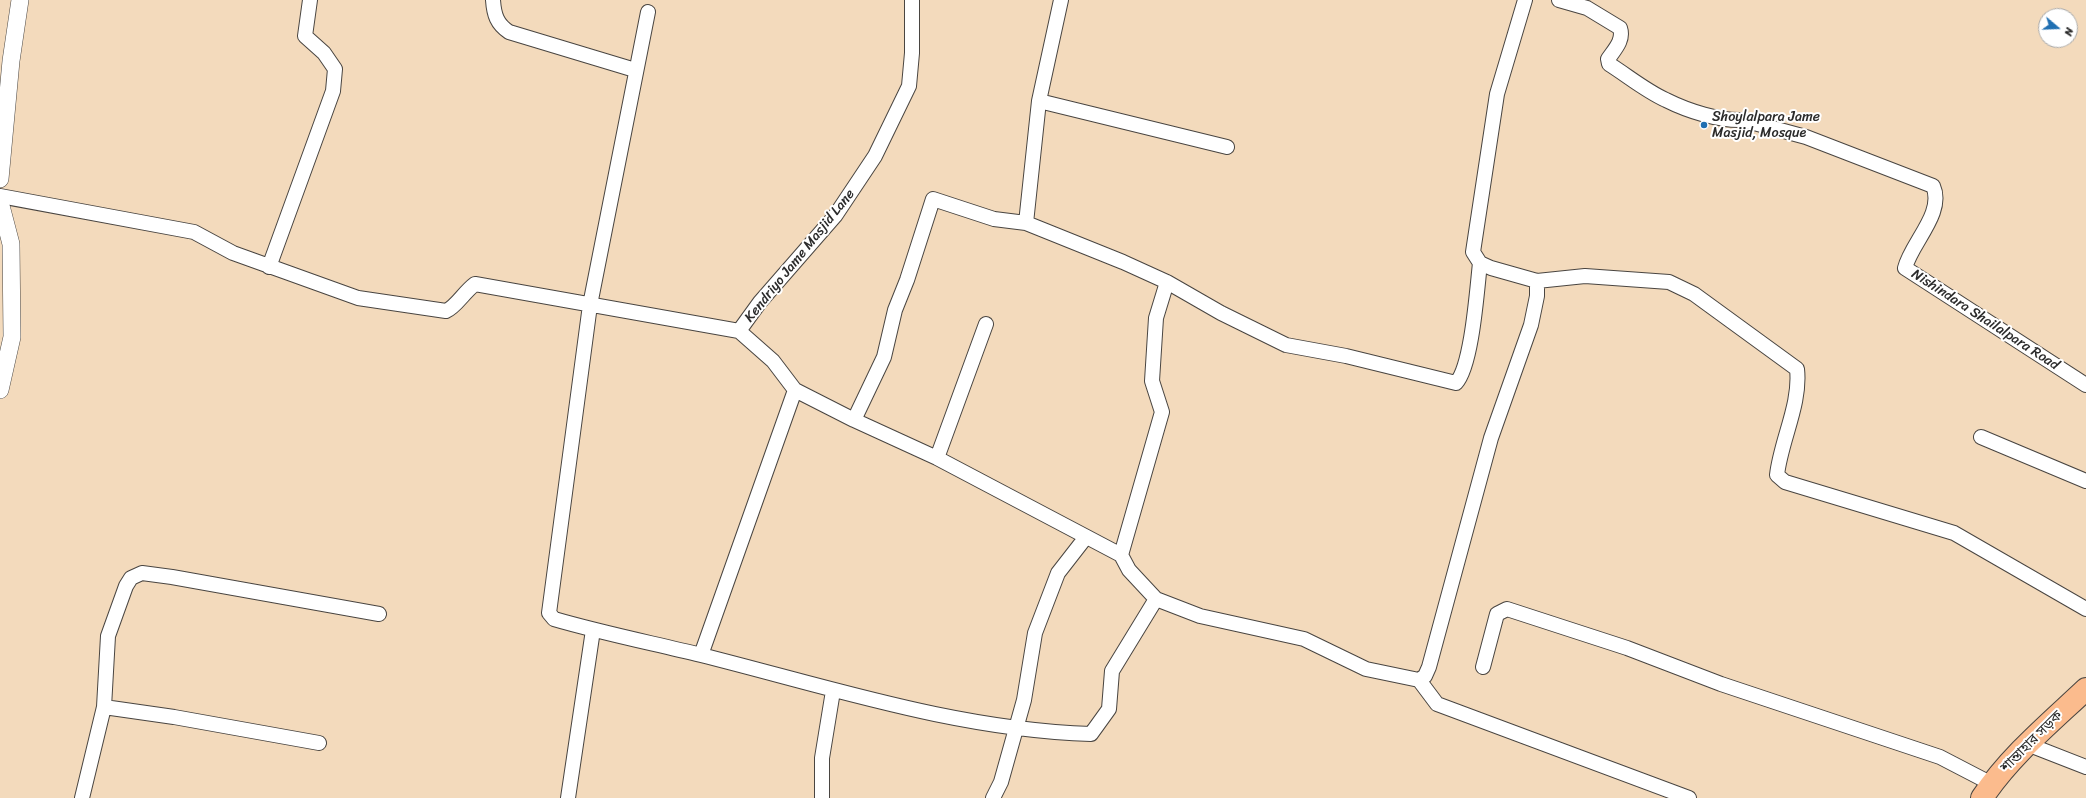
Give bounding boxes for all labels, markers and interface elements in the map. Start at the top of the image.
north arrow [2038,8,2078,48]
text: N [2059,25,2079,38]
place label: Shoylalpara Jame Masjid, Mosque [1712,109,1820,142]
marker: Shoylalpara Jame Masjid, Mosque [1699,120,1709,130]
street label: Kendriyo Jame Masjid Lane [741,186,859,326]
street label: Nishindara Shailalpara Road [1908,266,2062,374]
street label: শান্তাহার সড়ক [1998,708,2066,776]

